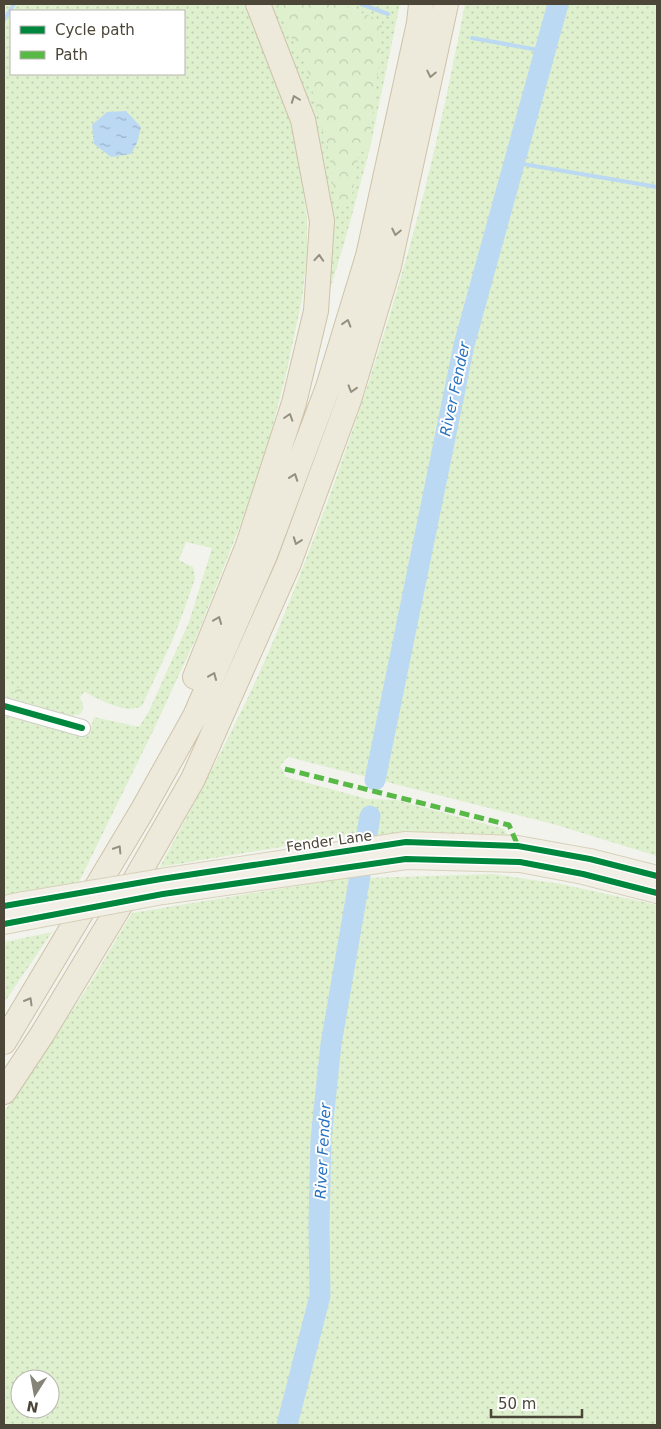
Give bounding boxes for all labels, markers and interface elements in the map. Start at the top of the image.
legend [10,10,185,75]
text: Cycle path [55,21,135,39]
text: Path [55,46,88,64]
one-way arrow [426,69,437,78]
one-way arrow [291,95,301,104]
one-way arrow [391,228,402,237]
one-way arrow [314,254,325,262]
one-way arrow [341,320,351,328]
water label: River Fender [436,339,474,438]
one-way arrow [348,384,358,392]
one-way arrow [284,413,294,422]
one-way arrow [288,473,298,482]
one-way arrow [293,537,303,545]
one-way arrow [212,616,222,625]
one-way arrow [206,672,217,681]
street label: Fender Lane [285,827,373,855]
one-way arrow [112,846,122,855]
one-way arrow [23,997,33,1006]
water label: River Fender [312,1102,335,1199]
north arrow [10,1369,60,1419]
scale bar [491,1386,582,1418]
text: 50 m [498,1395,536,1413]
text: N [25,1398,40,1416]

